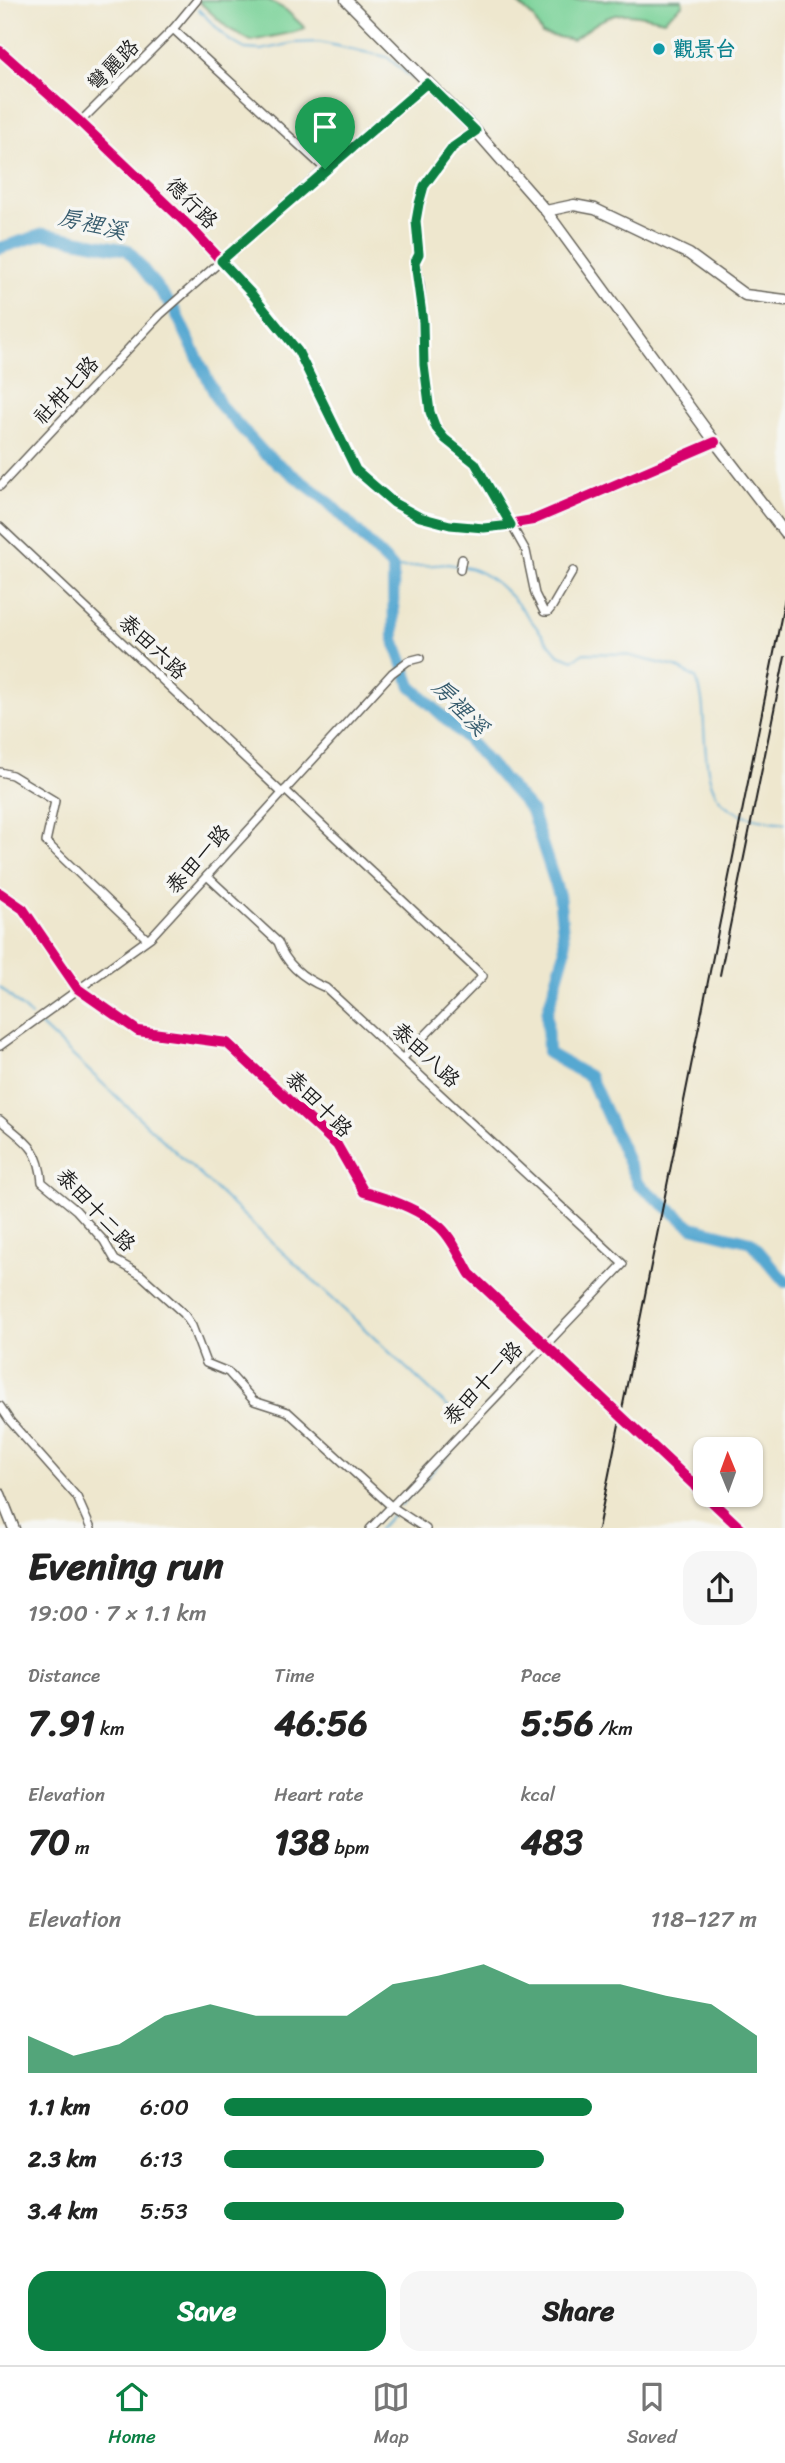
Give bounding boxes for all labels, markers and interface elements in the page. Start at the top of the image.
street label: 彎麗路 [77,29,149,101]
place label: 觀景台 [673,30,736,68]
marker: 觀景台 [651,41,667,57]
pin [295,97,355,169]
icon: arrive [306,108,344,146]
street label: 德行路 [156,167,228,239]
water label: 房裡溪 [54,196,132,252]
street label: 社柑七路 [23,346,109,434]
street label: 泰田六路 [109,604,197,690]
water label: 房裡溪 [421,668,500,747]
street label: 泰田一路 [156,815,240,903]
street label: 泰田八路 [382,1012,470,1098]
street label: 泰田十路 [276,1061,362,1147]
street label: 泰田十二路 [46,1159,146,1261]
street label: 泰田十一路 [433,1332,533,1434]
north arrow [693,1437,763,1507]
map controls [693,1437,763,1507]
text: Evening run [28,1533,224,1600]
button: share [683,1551,757,1625]
text: 19:00 · 7 × 1.1 km [28,1593,207,1634]
text: Distance [28,1659,100,1692]
text: Time [274,1659,315,1692]
text: Pace [521,1659,561,1692]
text: 7.91 [28,1692,95,1754]
text: 46:56 [274,1692,368,1754]
text: 5:56 [521,1692,594,1754]
text: km [95,1712,125,1745]
text: /km [594,1712,633,1745]
text: Elevation [28,1778,105,1811]
text: Heart rate [274,1778,364,1811]
text: kcal [521,1778,555,1811]
text: 70 [28,1811,70,1873]
text: 138 [274,1811,330,1873]
text: 483 [521,1811,583,1873]
text: m [70,1831,90,1864]
text: bpm [330,1831,370,1864]
text: Elevation [28,1899,121,1940]
text: 118–127 m [650,1899,757,1940]
text: 1.1 km [28,2087,91,2128]
text: 6:00 [140,2087,189,2128]
text: 2.3 km [28,2139,97,2180]
text: 6:13 [140,2139,183,2180]
text: 3.4 km [28,2191,98,2232]
text: 5:53 [140,2191,188,2232]
button: Save [28,2271,386,2351]
button: Share [400,2271,757,2351]
tab: Home [108,2378,156,2453]
tab: Map [372,2378,410,2453]
tab: Saved [627,2378,677,2453]

